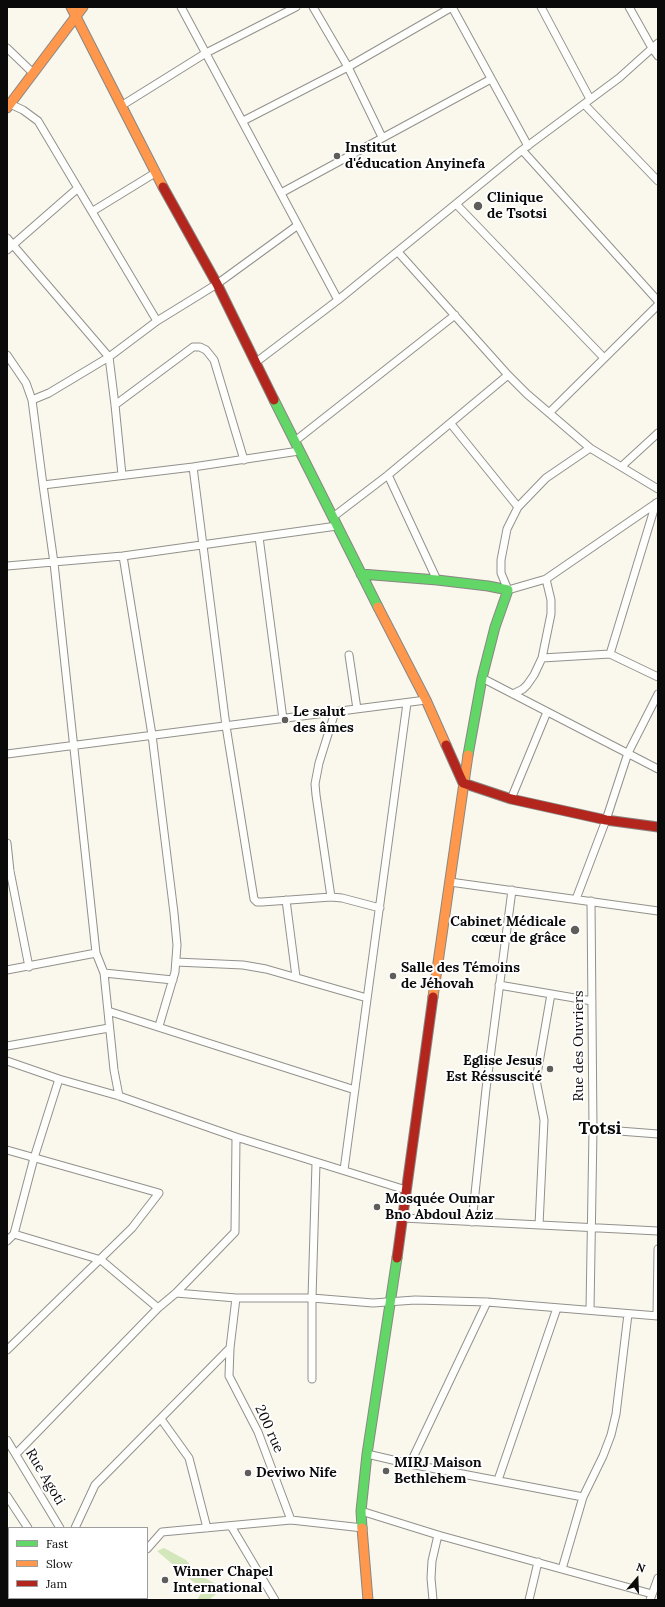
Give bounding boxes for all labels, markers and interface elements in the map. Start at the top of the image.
place label: Institut d'éducation Anyinefa [345,140,485,172]
marker: Institut d'éducation Anyinefa [332,151,342,161]
place label: Clinique de Tsotsi [487,190,547,222]
marker: Clinique de Tsotsi [472,200,484,212]
place label: Le salut des âmes [293,704,354,736]
marker: Le salut des âmes [280,715,290,725]
place label: Cabinet Médicale cœur de grâce [450,914,566,946]
marker: Cabinet Médicale cœur de grâce [569,924,581,936]
place label: Salle des Témoins de Jéhovah [401,960,520,992]
marker: Salle des Témoins de Jéhovah [388,971,398,981]
street label: Rue des Ouvriers [571,990,587,1102]
place label: Eglise Jesus Est Réssuscité [446,1053,542,1086]
marker: Eglise Jesus Est Réssuscité [545,1064,555,1074]
district label: Totsi [578,1118,622,1140]
place label: Mosquée Oumar Bno Abdoul Aziz [385,1191,495,1224]
marker: Mosquée Oumar Bno Abdoul Aziz [372,1202,382,1212]
street label: 200 rue [251,1402,287,1456]
street label: Rue Agoti [22,1446,68,1508]
place label: MIRJ Maison Bethlehem [394,1455,482,1488]
place label: Deviwo Nife [256,1465,337,1481]
marker: MIRJ Maison Bethlehem [381,1466,391,1476]
marker: Deviwo Nife [243,1468,253,1478]
legend [8,1527,148,1599]
text: Fast [46,1536,69,1551]
text: Slow [46,1556,73,1571]
north arrow [617,1559,657,1599]
text: N [635,1560,647,1576]
place label: Winner Chapel International [173,1564,273,1596]
marker: Winner Chapel International [160,1575,170,1585]
text: Jam [46,1576,67,1591]

